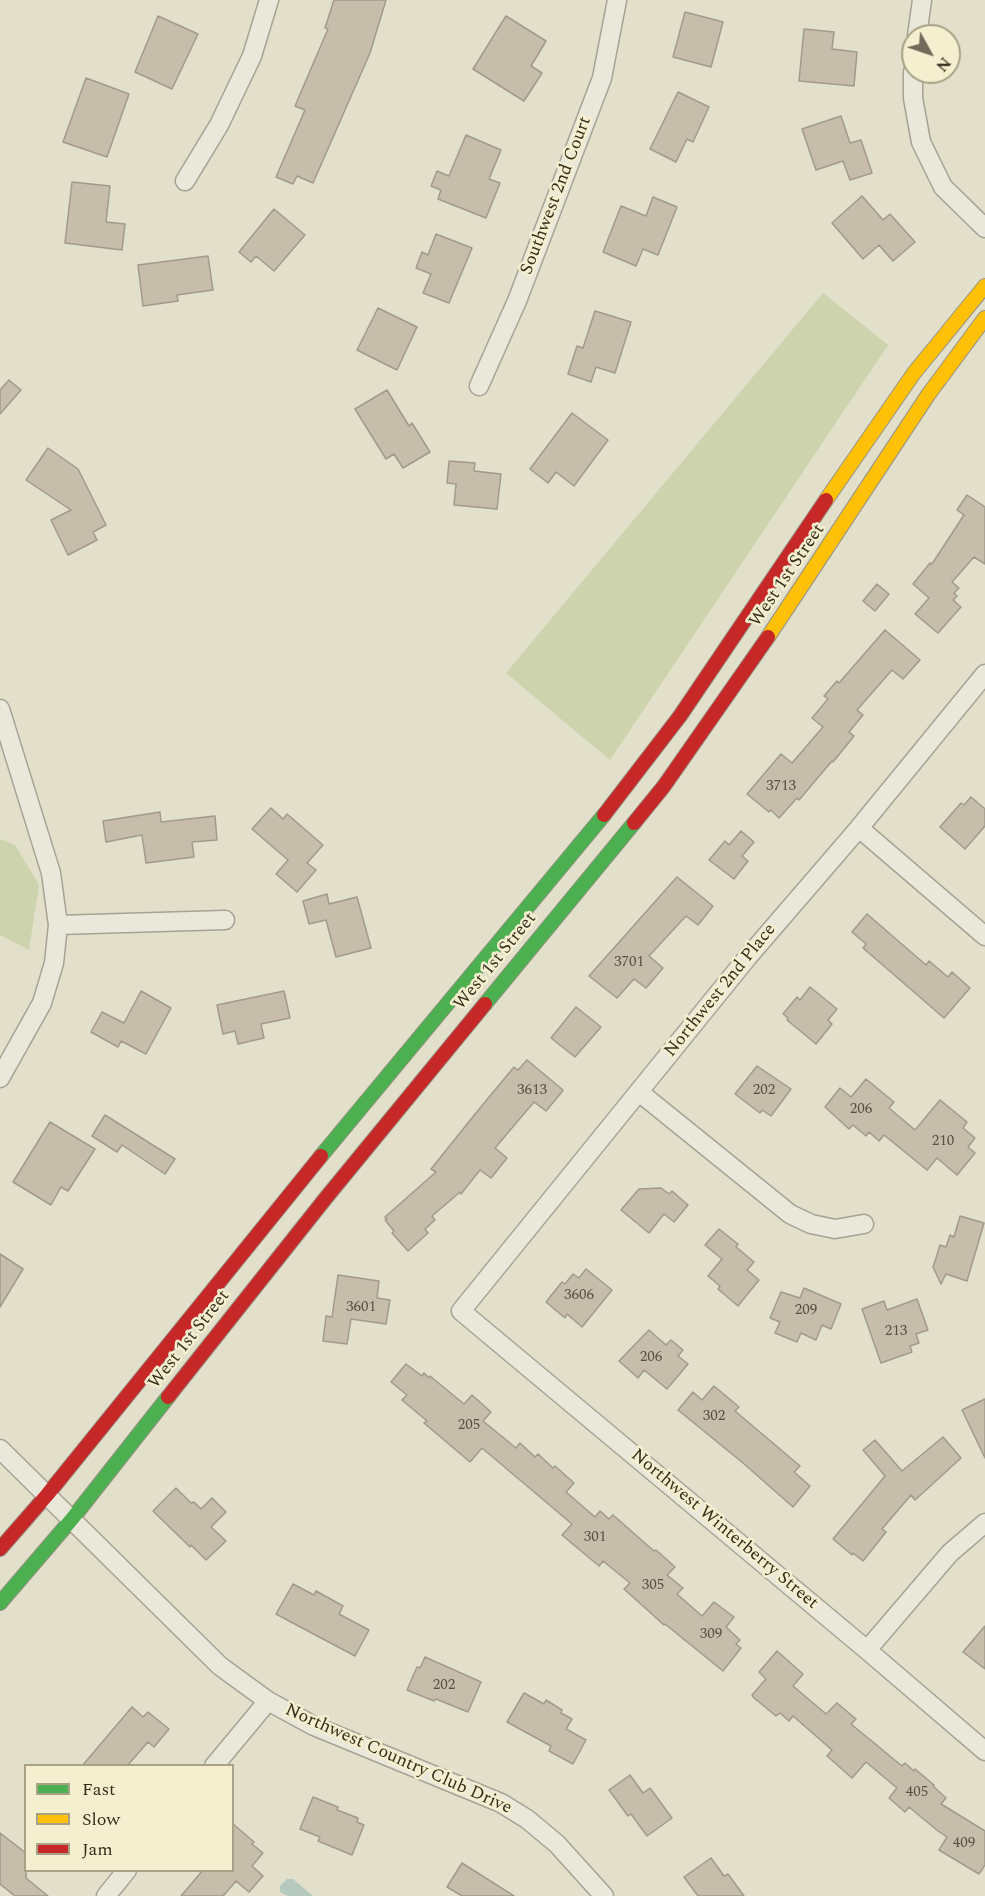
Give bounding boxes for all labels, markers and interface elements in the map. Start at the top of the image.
north arrow [901,24,961,84]
text: N [930,52,957,77]
street label: Southwest 2nd Court [517,114,597,278]
street label: West 1st Street [746,521,830,631]
house number: 3713 [766,778,796,796]
street label: West 1st Street [450,909,542,1015]
street label: Northwest 2nd Place [660,920,782,1062]
house number: 3701 [614,954,644,972]
house number: 3613 [517,1082,547,1100]
house number: 202 [753,1082,775,1100]
house number: 206 [850,1101,872,1119]
house number: 210 [932,1133,954,1151]
street label: West 1st Street [145,1286,235,1394]
house number: 3606 [564,1287,594,1305]
house number: 3601 [346,1299,376,1317]
house number: 209 [795,1302,817,1320]
house number: 213 [885,1323,907,1341]
house number: 206 [640,1349,662,1367]
house number: 302 [703,1408,725,1426]
house number: 205 [458,1417,480,1435]
street label: Northwest Winterberry Street [626,1445,822,1615]
house number: 301 [584,1529,606,1547]
house number: 305 [642,1577,664,1595]
house number: 309 [700,1626,722,1644]
house number: 202 [433,1677,455,1695]
street label: Northwest Country Club Drive [281,1700,515,1820]
legend [24,1764,234,1872]
text: Fast [82,1776,115,1803]
house number: 405 [906,1784,928,1802]
text: Slow [82,1806,120,1833]
house number: 409 [953,1835,975,1853]
text: Jam [82,1836,113,1863]

